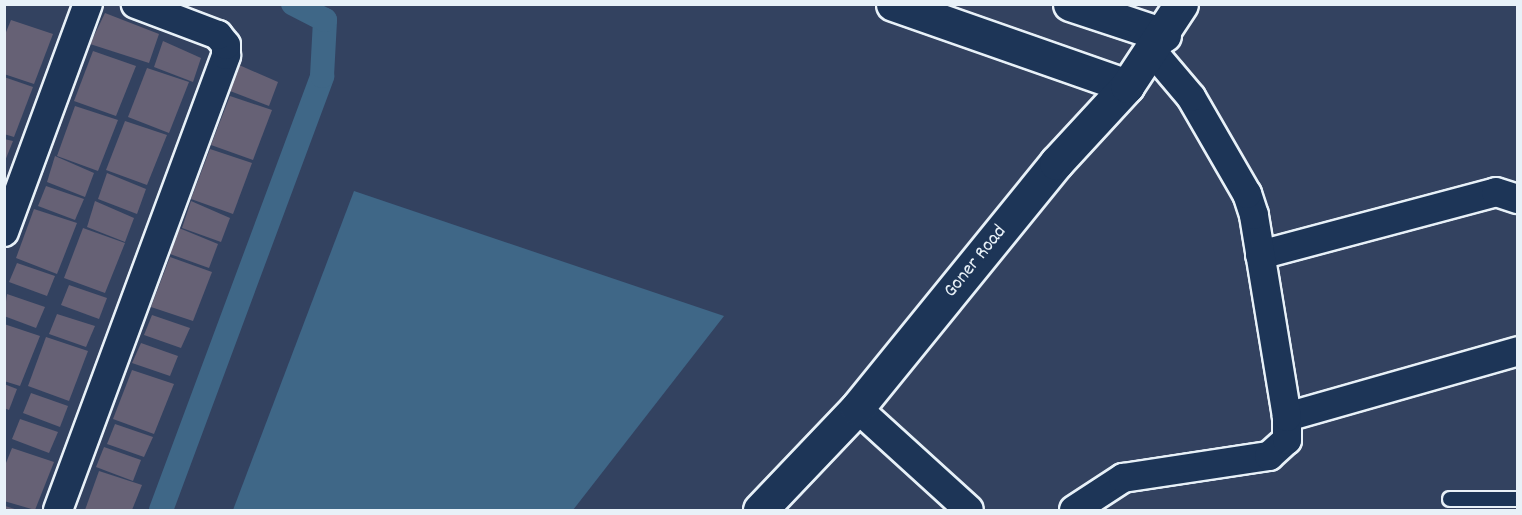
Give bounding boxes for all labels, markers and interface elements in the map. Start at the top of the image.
street label: Goner Road [939,221,1013,303]

